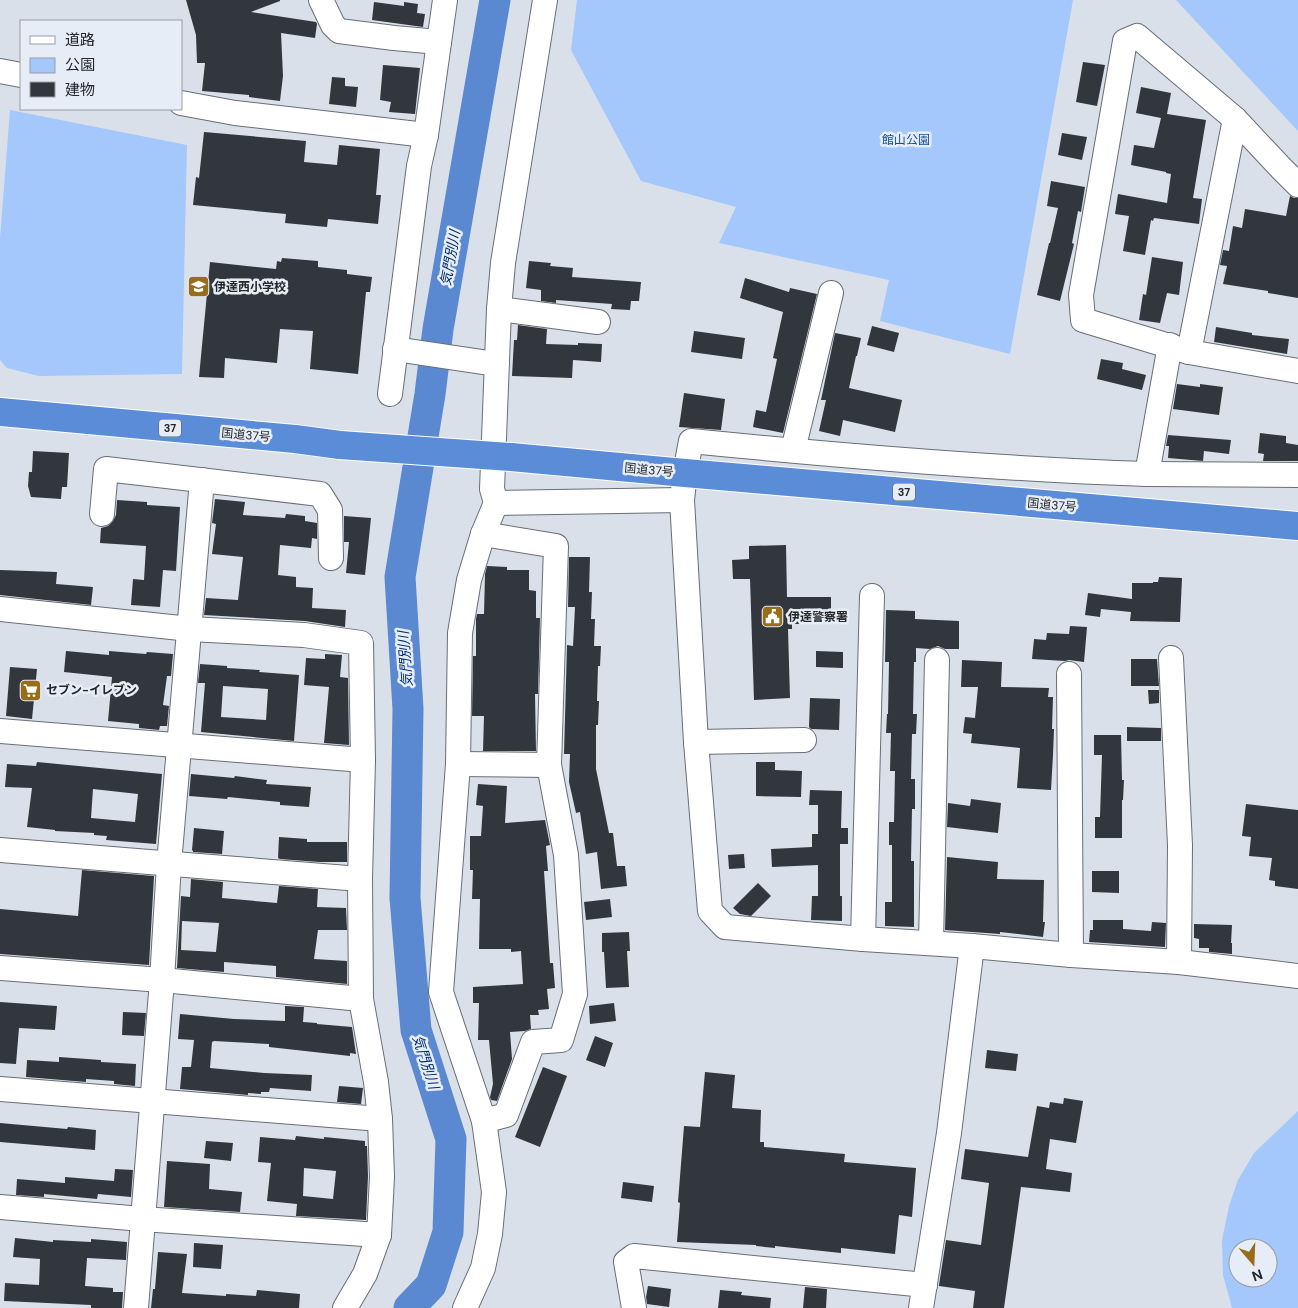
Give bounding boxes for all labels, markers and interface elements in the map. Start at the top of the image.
legend [20,20,182,110]
text: 道路 [65,30,95,50]
text: 公園 [65,55,95,75]
text: 建物 [65,80,95,100]
park label: 館山公園 [882,132,930,148]
water label: 気門別川 [436,227,464,287]
school or university icon: 伊達西小学校 [186,275,210,299]
place label: 伊達西小学校 [214,279,286,295]
road number: 37 [159,419,181,436]
street label: 国道37号 [221,425,271,445]
street label: 国道37号 [624,460,674,480]
road number: 37 [893,484,915,501]
street label: 国道37号 [1027,495,1077,515]
public building icon: 伊達警察署 [760,605,784,629]
place label: 伊達警察署 [788,609,848,625]
water label: 気門別川 [394,628,416,688]
supermarket icon: セブン-イレブン [18,678,42,702]
place label: セブン-イレブン [46,682,137,698]
water label: 気門別川 [409,1033,444,1093]
north arrow [1228,1238,1278,1288]
text: N [1249,1265,1265,1285]

